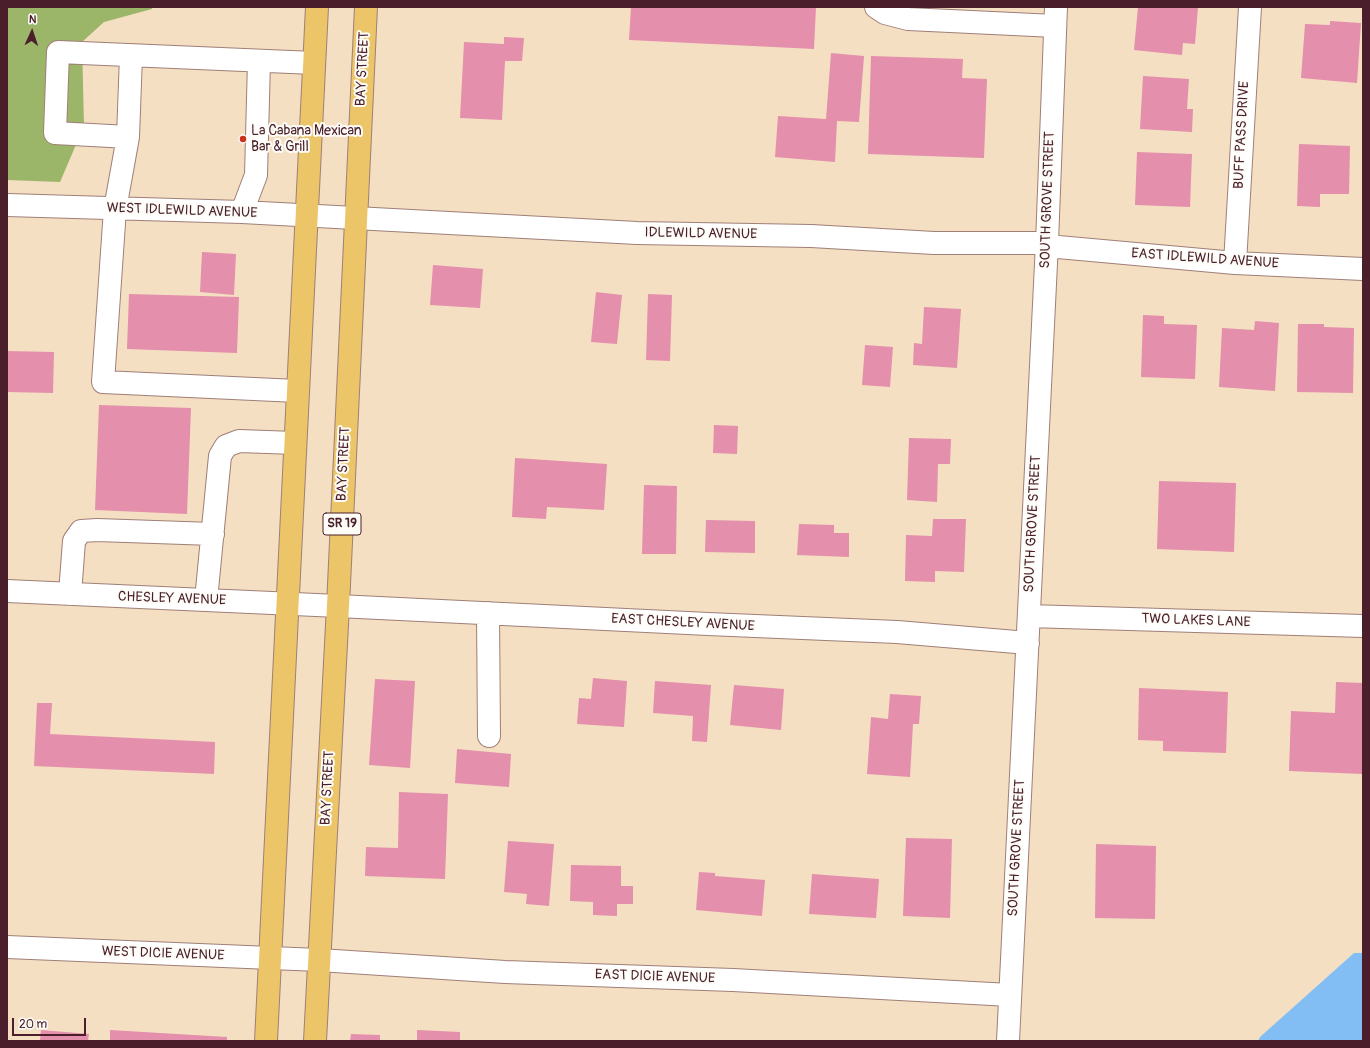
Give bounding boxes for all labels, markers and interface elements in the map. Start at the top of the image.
north arrow [12,12,52,52]
text: N [29,13,37,26]
street label: BAY STREET [353,31,373,107]
street label: BUFF PASS DRIVE [1231,81,1253,189]
place label: La Cabana Mexican Bar & Grill [251,123,362,156]
street label: SOUTH GROVE STREET [1037,131,1059,269]
marker: La Cabana Mexican Bar & Grill [238,134,248,144]
street label: WEST IDLEWILD AVENUE [106,200,258,222]
street label: IDLEWILD AVENUE [644,225,758,243]
street label: EAST IDLEWILD AVENUE [1131,245,1279,273]
street label: BAY STREET [334,426,354,502]
street label: SOUTH GROVE STREET [1021,455,1045,593]
road number: SR 19 [323,513,361,535]
street label: CHESLEY AVENUE [117,589,227,609]
street label: EAST CHESLEY AVENUE [611,611,755,635]
street label: TWO LAKES LANE [1141,611,1251,631]
street label: BAY STREET [318,750,338,826]
street label: SOUTH GROVE STREET [1005,779,1029,917]
street label: WEST DICIE AVENUE [101,943,225,965]
street label: EAST DICIE AVENUE [595,967,715,987]
scale bar [14,1010,88,1036]
text: 20 m [19,1017,47,1032]

